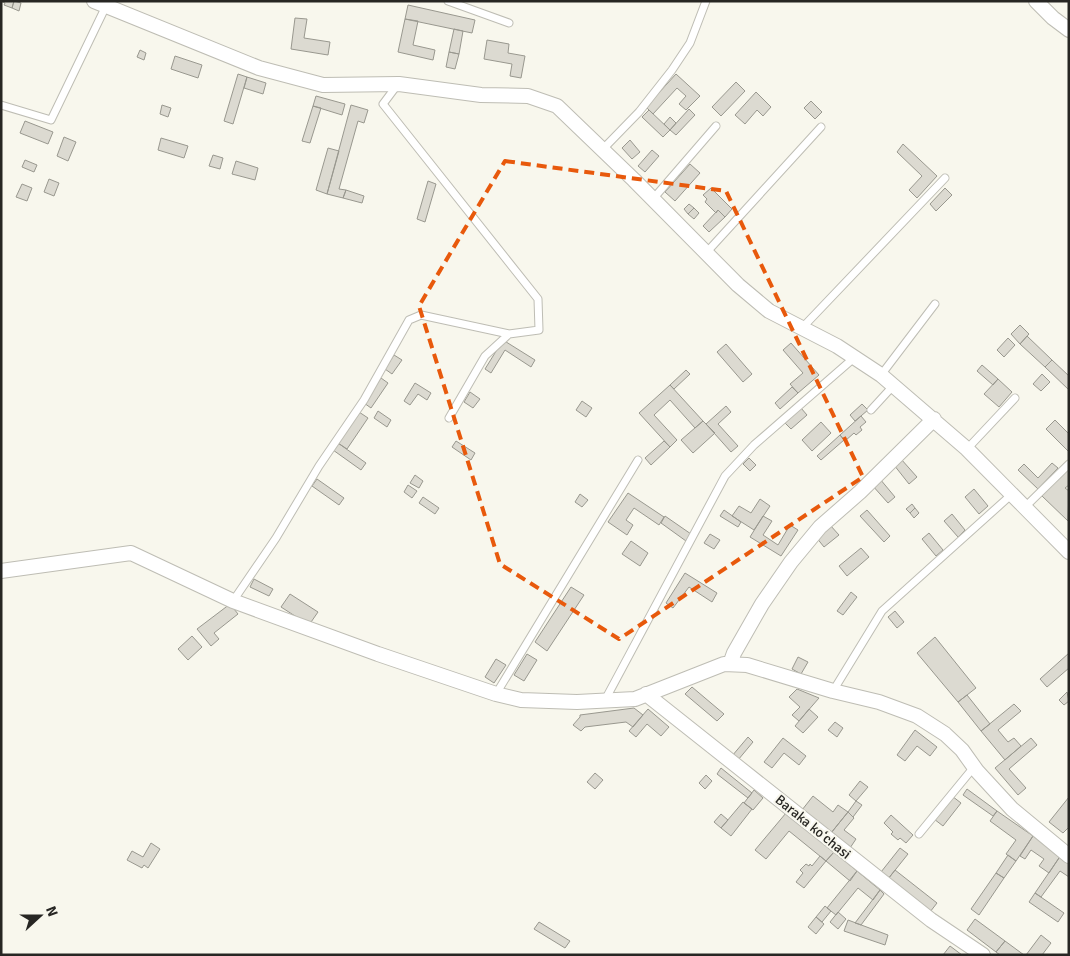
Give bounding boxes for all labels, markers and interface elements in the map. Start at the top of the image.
street label: Baraka koʻchasi [772,791,854,863]
north arrow [15,891,65,941]
text: N [42,904,61,919]

